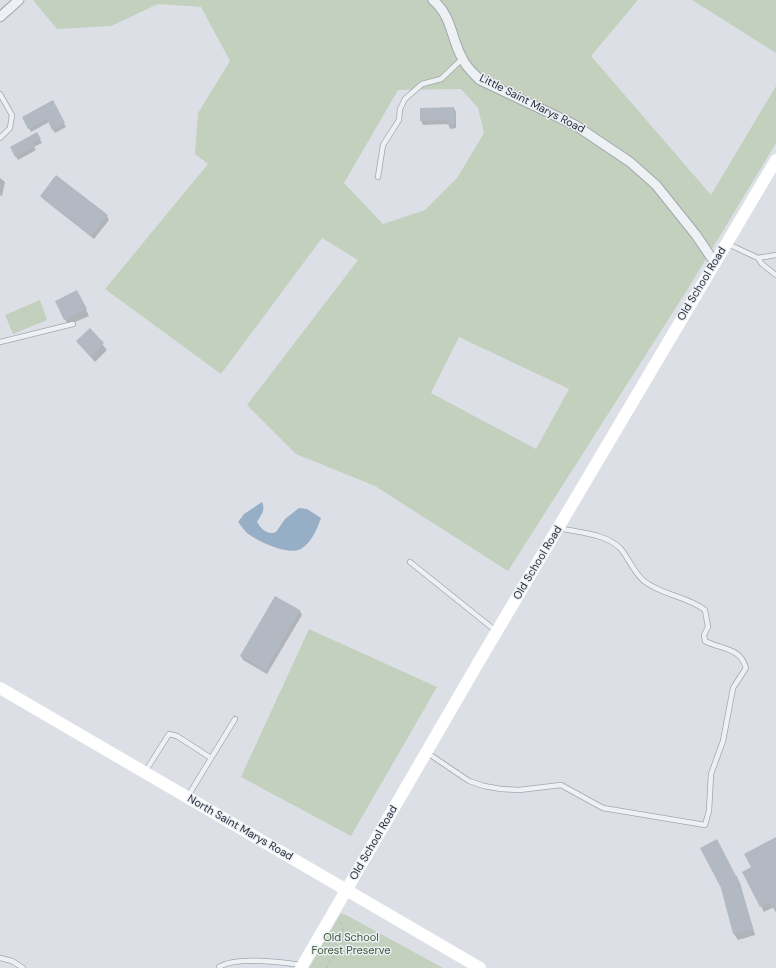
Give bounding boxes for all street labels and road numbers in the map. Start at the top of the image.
street label: Little Saint Marys Road [477,72,587,136]
street label: Old School Road [675,245,729,323]
street label: Old School Road [511,524,565,602]
street label: North Saint Marys Road [185,792,295,864]
street label: Old School Road [347,803,401,883]

